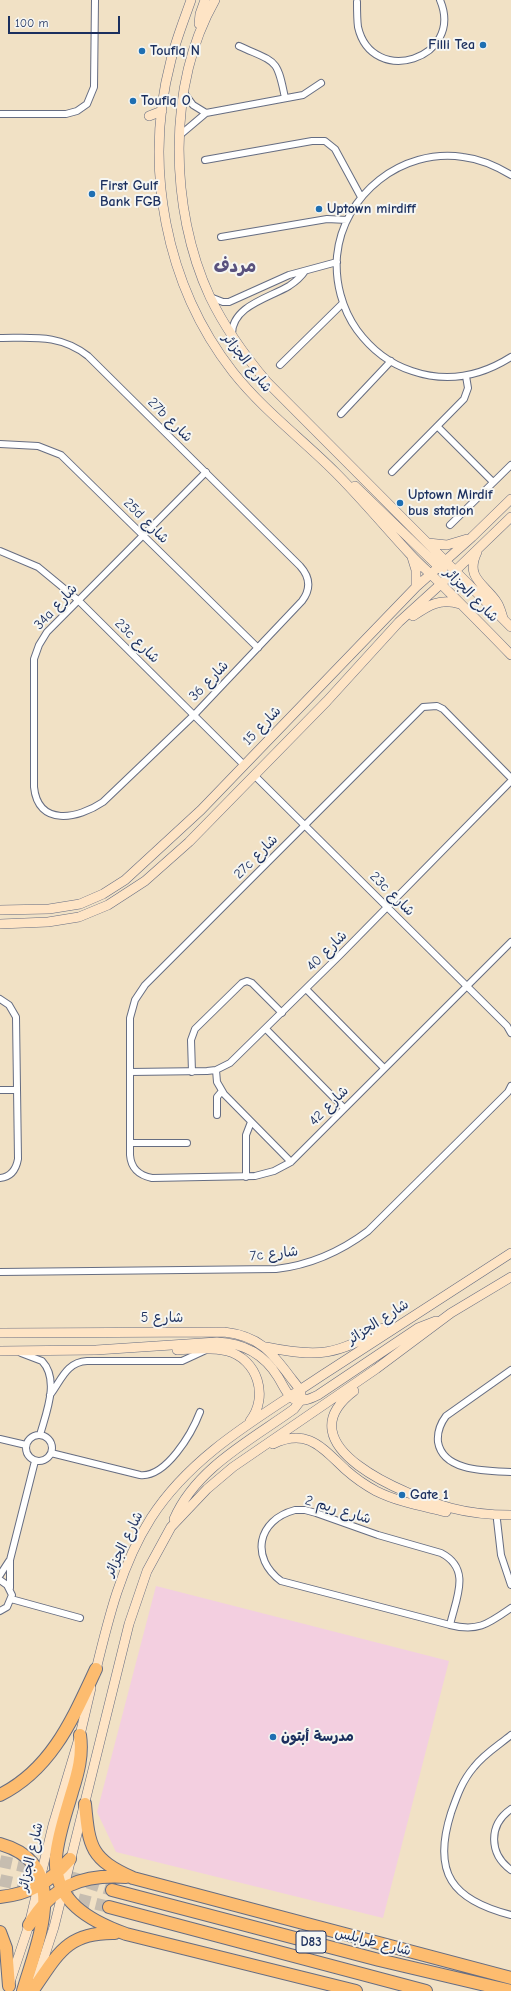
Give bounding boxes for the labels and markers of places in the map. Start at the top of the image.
place label: Filli Tea [428,37,475,53]
marker: Filli Tea [478,40,488,50]
place label: Toufiq N [150,43,200,59]
marker: Toufiq N [137,46,147,56]
place label: Toufiq O [141,93,191,109]
marker: Toufiq O [128,96,138,106]
place label: First Gulf Bank FGB [100,178,161,210]
marker: First Gulf Bank FGB [87,189,97,199]
place label: Uptown mirdiff [327,201,416,217]
marker: Uptown mirdiff [314,204,324,214]
place label: Uptown Mirdif bus station [408,487,492,520]
marker: Uptown Mirdif bus station [395,498,405,508]
place label: Gate 1 [410,1487,449,1503]
marker: Gate 1 [397,1490,407,1500]
place label: مدرسة أبتون [281,1729,354,1745]
marker: مدرسة أبتون [268,1732,278,1742]

